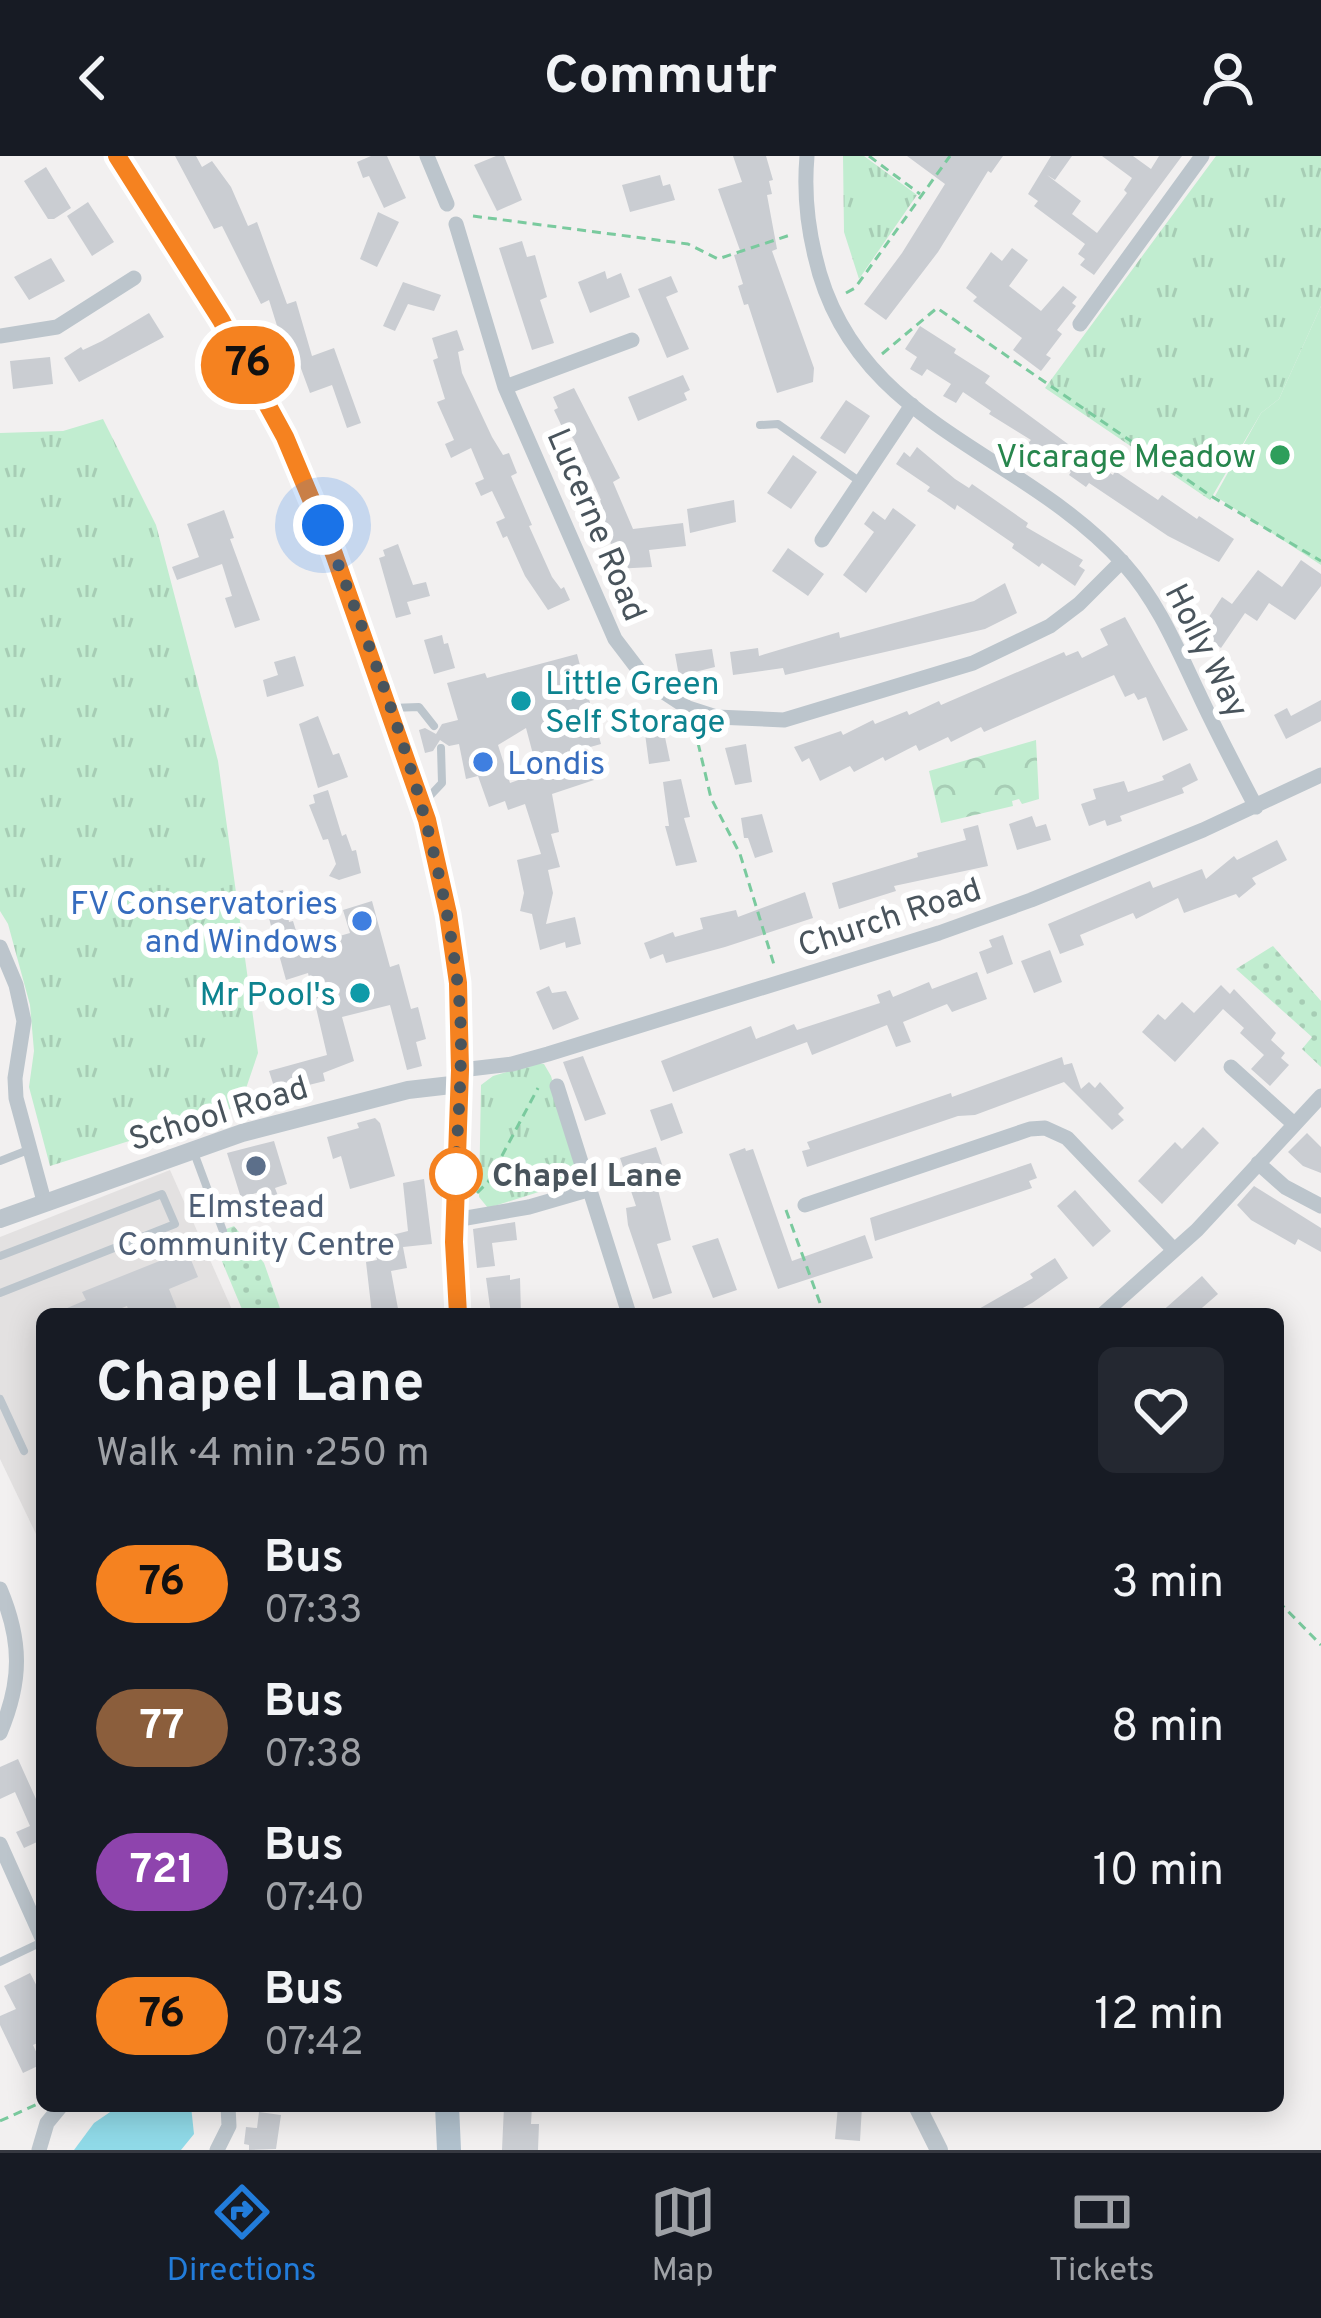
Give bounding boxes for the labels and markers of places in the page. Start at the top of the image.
place label: Vicarage Meadow [996,438,1256,480]
marker: Vicarage Meadow [1267,442,1293,468]
place label: Little Green Self Storage [545,665,725,745]
marker: Little Green Self Storage [508,688,534,714]
place label: Londis [507,745,605,787]
marker: Londis [470,749,496,775]
place label: FV Conservatories and Windows [70,885,338,965]
marker: FV Conservatories and Windows [349,908,375,934]
place label: Mr Pool's [199,976,336,1018]
marker: Mr Pool's [347,980,373,1006]
marker: Chapel Lane [431,1149,481,1199]
marker: Elmstead Community Centre [243,1153,269,1179]
place label: Chapel Lane [492,1157,682,1199]
place label: Elmstead Community Centre [117,1188,395,1268]

